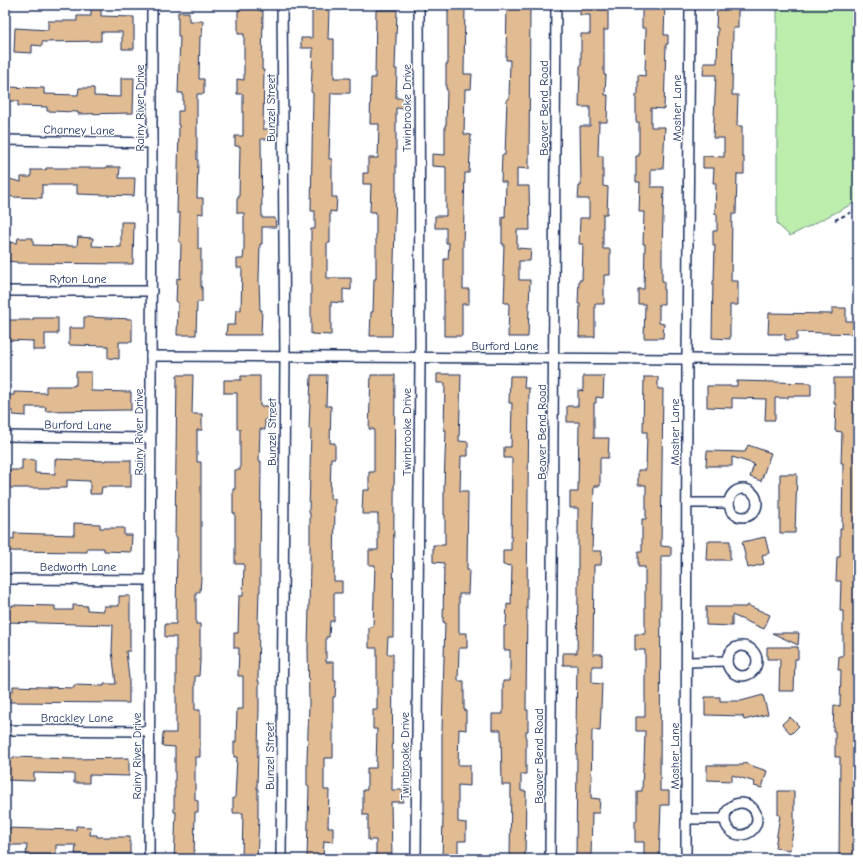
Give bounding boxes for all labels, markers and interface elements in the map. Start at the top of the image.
street label: Beaver Bend Road [537,60,551,156]
street label: Rainy River Drive [133,64,147,152]
street label: Twinbrooke Drive [400,64,414,152]
street label: Bunzel Street [264,74,278,142]
street label: Mosher Lane [670,74,684,142]
street label: Charney Lane [43,122,115,138]
street label: Ryton Lane [49,272,107,286]
street label: Burford Lane [471,339,539,353]
street label: Beaver Bend Road [535,384,549,480]
street label: Rainy River Drive [132,388,146,476]
street label: Twinbrooke Drive [400,388,414,476]
street label: Bunzel Street [265,398,279,466]
street label: Mosher Lane [668,398,682,466]
street label: Burford Lane [44,417,112,433]
street label: Bedworth Lane [40,560,116,574]
street label: Beaver Bend Road [532,708,546,804]
street label: Brackley Lane [41,711,113,725]
street label: Rainy River Drive [130,712,144,800]
street label: Twinbrooke Drive [398,712,412,800]
street label: Bunzel Street [263,722,277,790]
street label: Mosher Lane [668,722,682,790]

